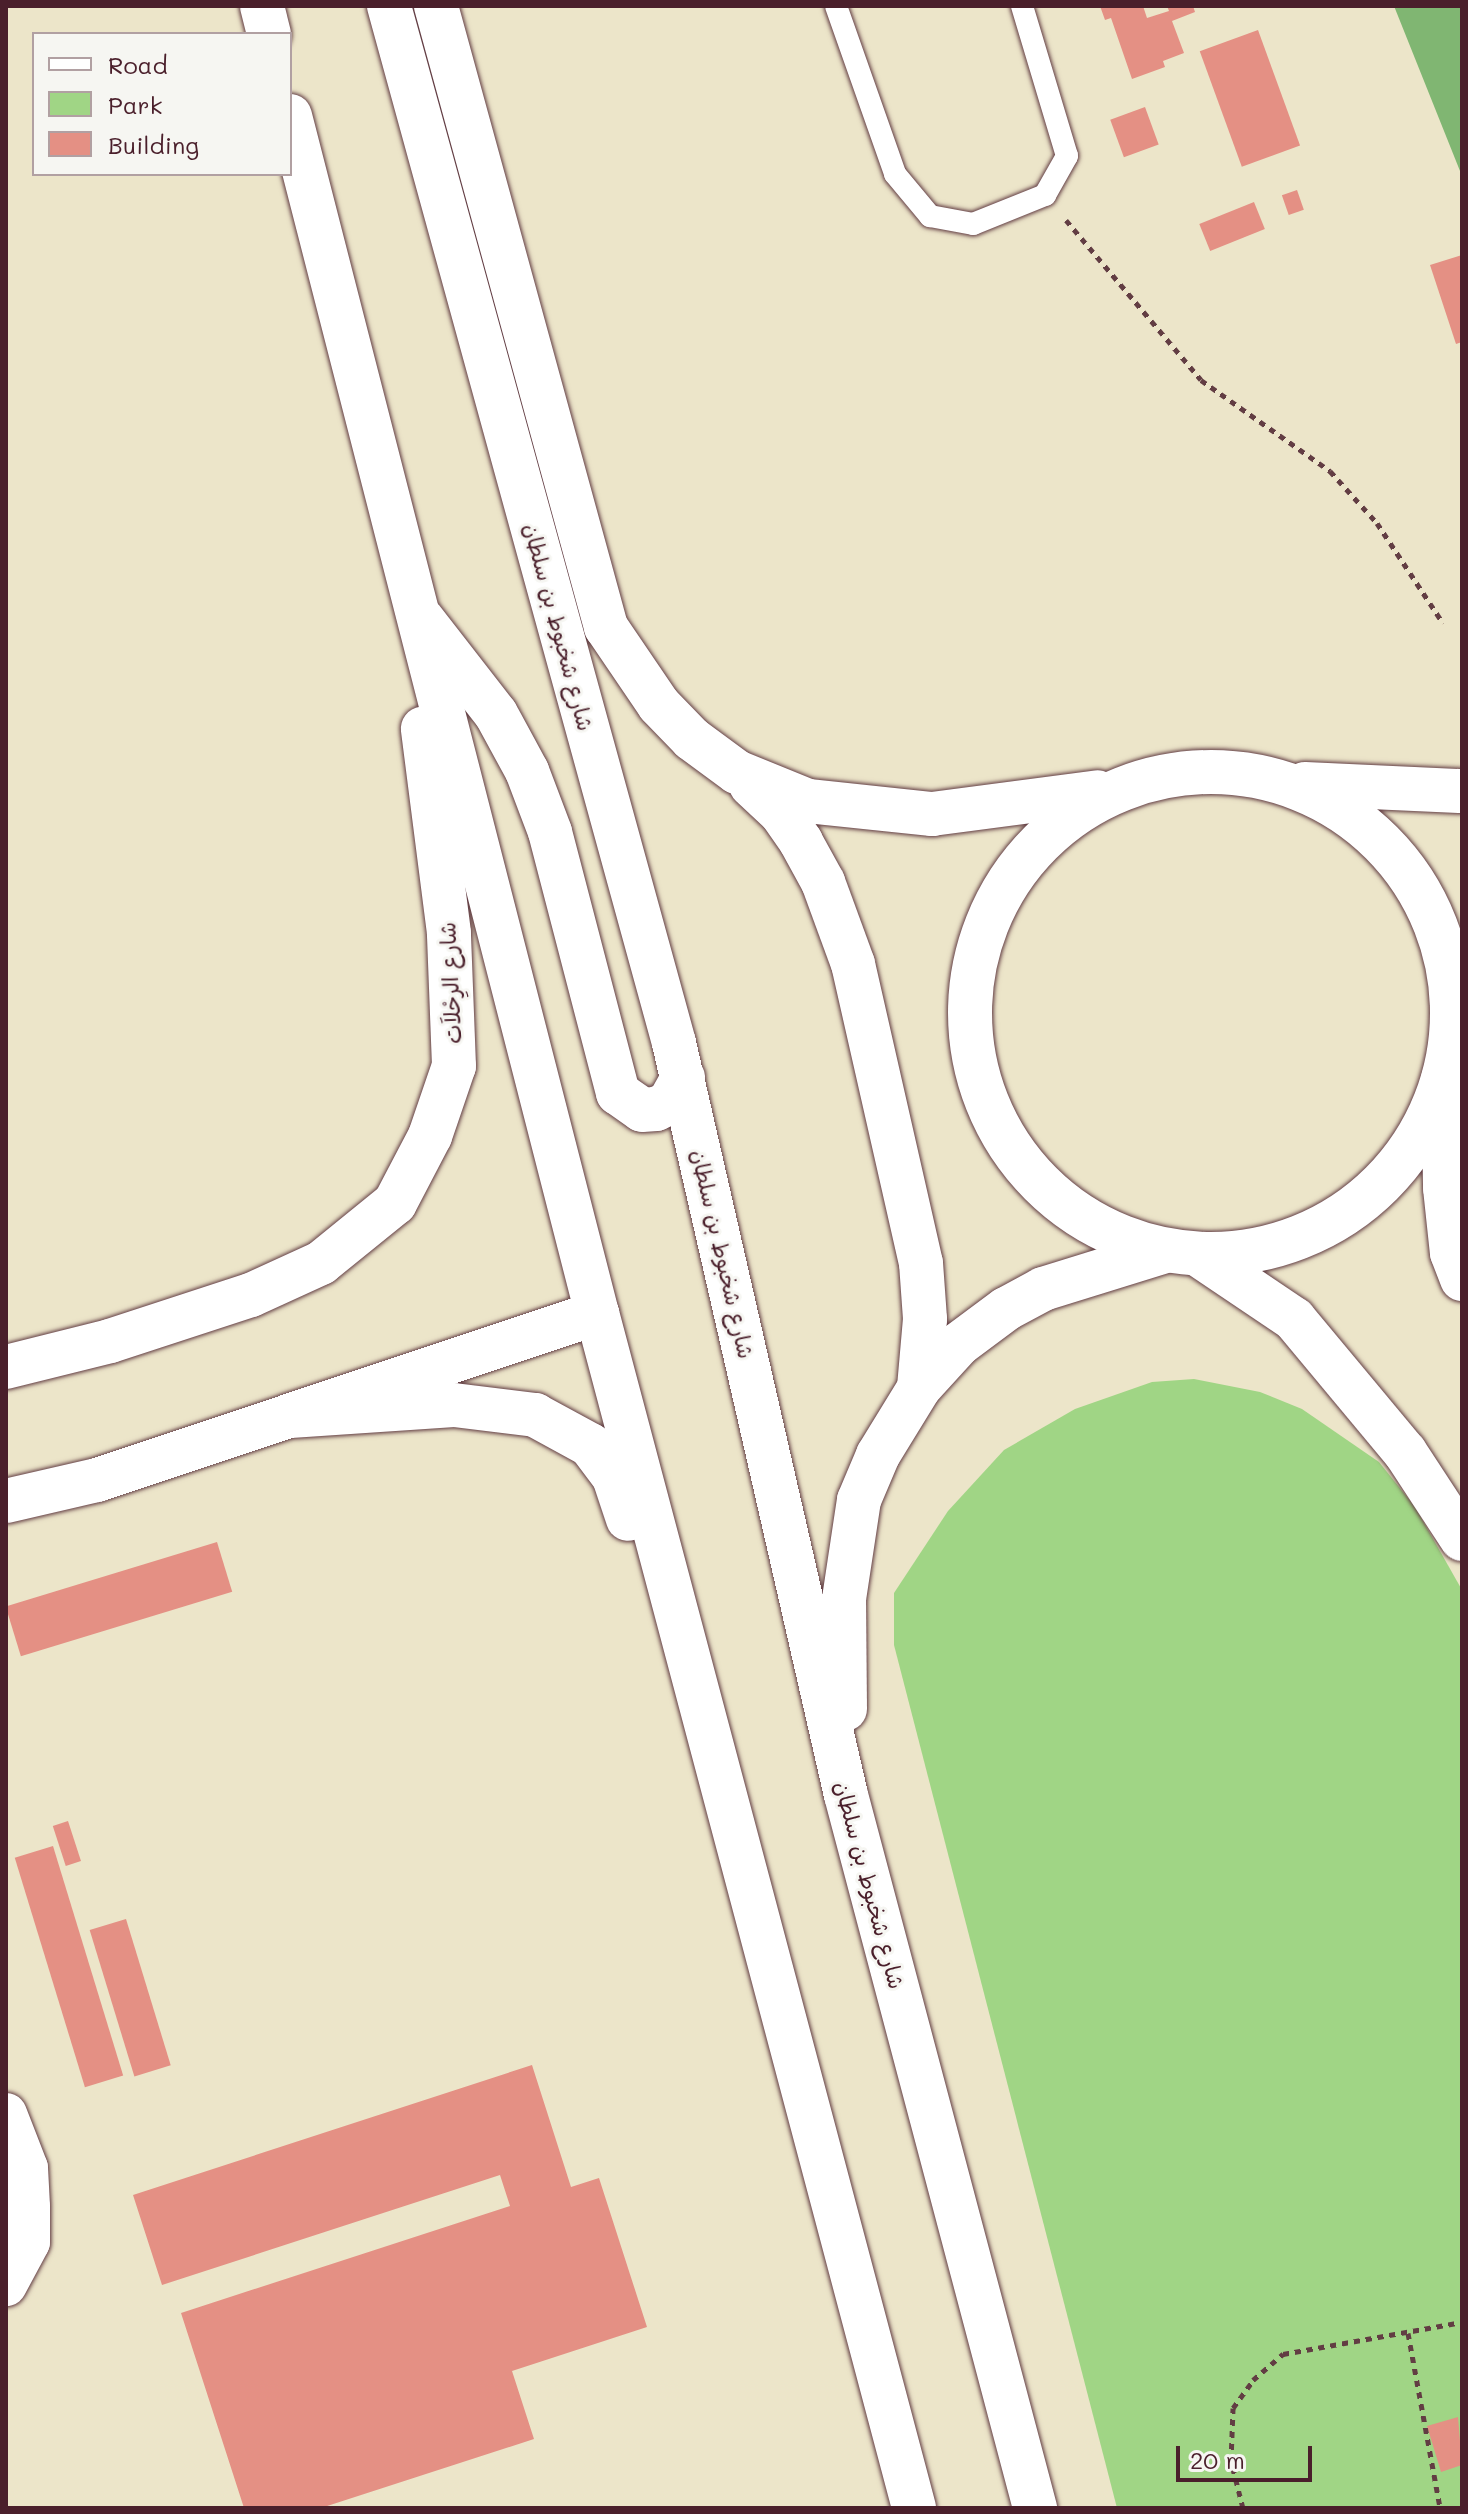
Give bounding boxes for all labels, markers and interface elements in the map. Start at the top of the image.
legend [32,32,292,176]
text: Road [108,49,168,80]
text: Park [108,89,162,120]
text: Building [108,129,199,160]
street label: شارع شخبوط بن سلطان [519,520,599,734]
street label: شارع الرِحْلاَت [434,921,466,1045]
street label: شارع شخبوط بن سلطان [686,1147,760,1361]
street label: شارع شخبوط بن سلطان [830,1778,910,1992]
scale bar [1180,2430,1316,2480]
text: 20 m [1190,2444,1245,2475]

